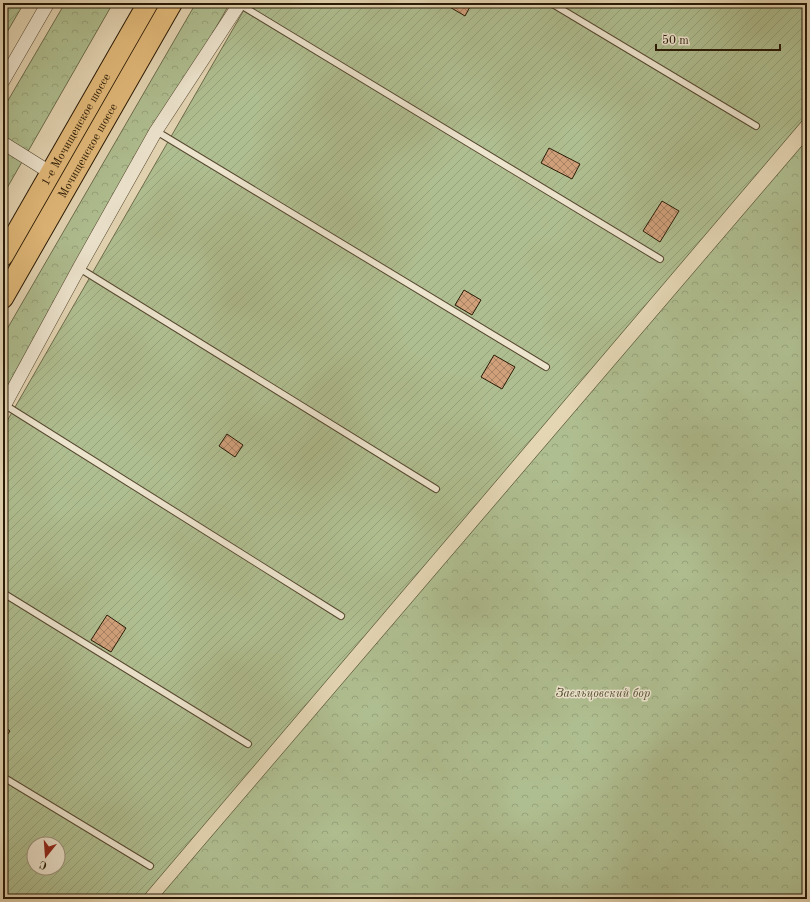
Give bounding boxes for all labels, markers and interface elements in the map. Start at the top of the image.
scale bar [656,26,780,52]
text: 50 m [662,34,689,47]
street label: 1-е Мочищенское шоссе [37,70,113,188]
street label: Мочищенское шоссе [54,100,120,200]
park label: Заельцовский бор [556,687,651,700]
north arrow [26,836,66,876]
text: С [38,858,49,870]

